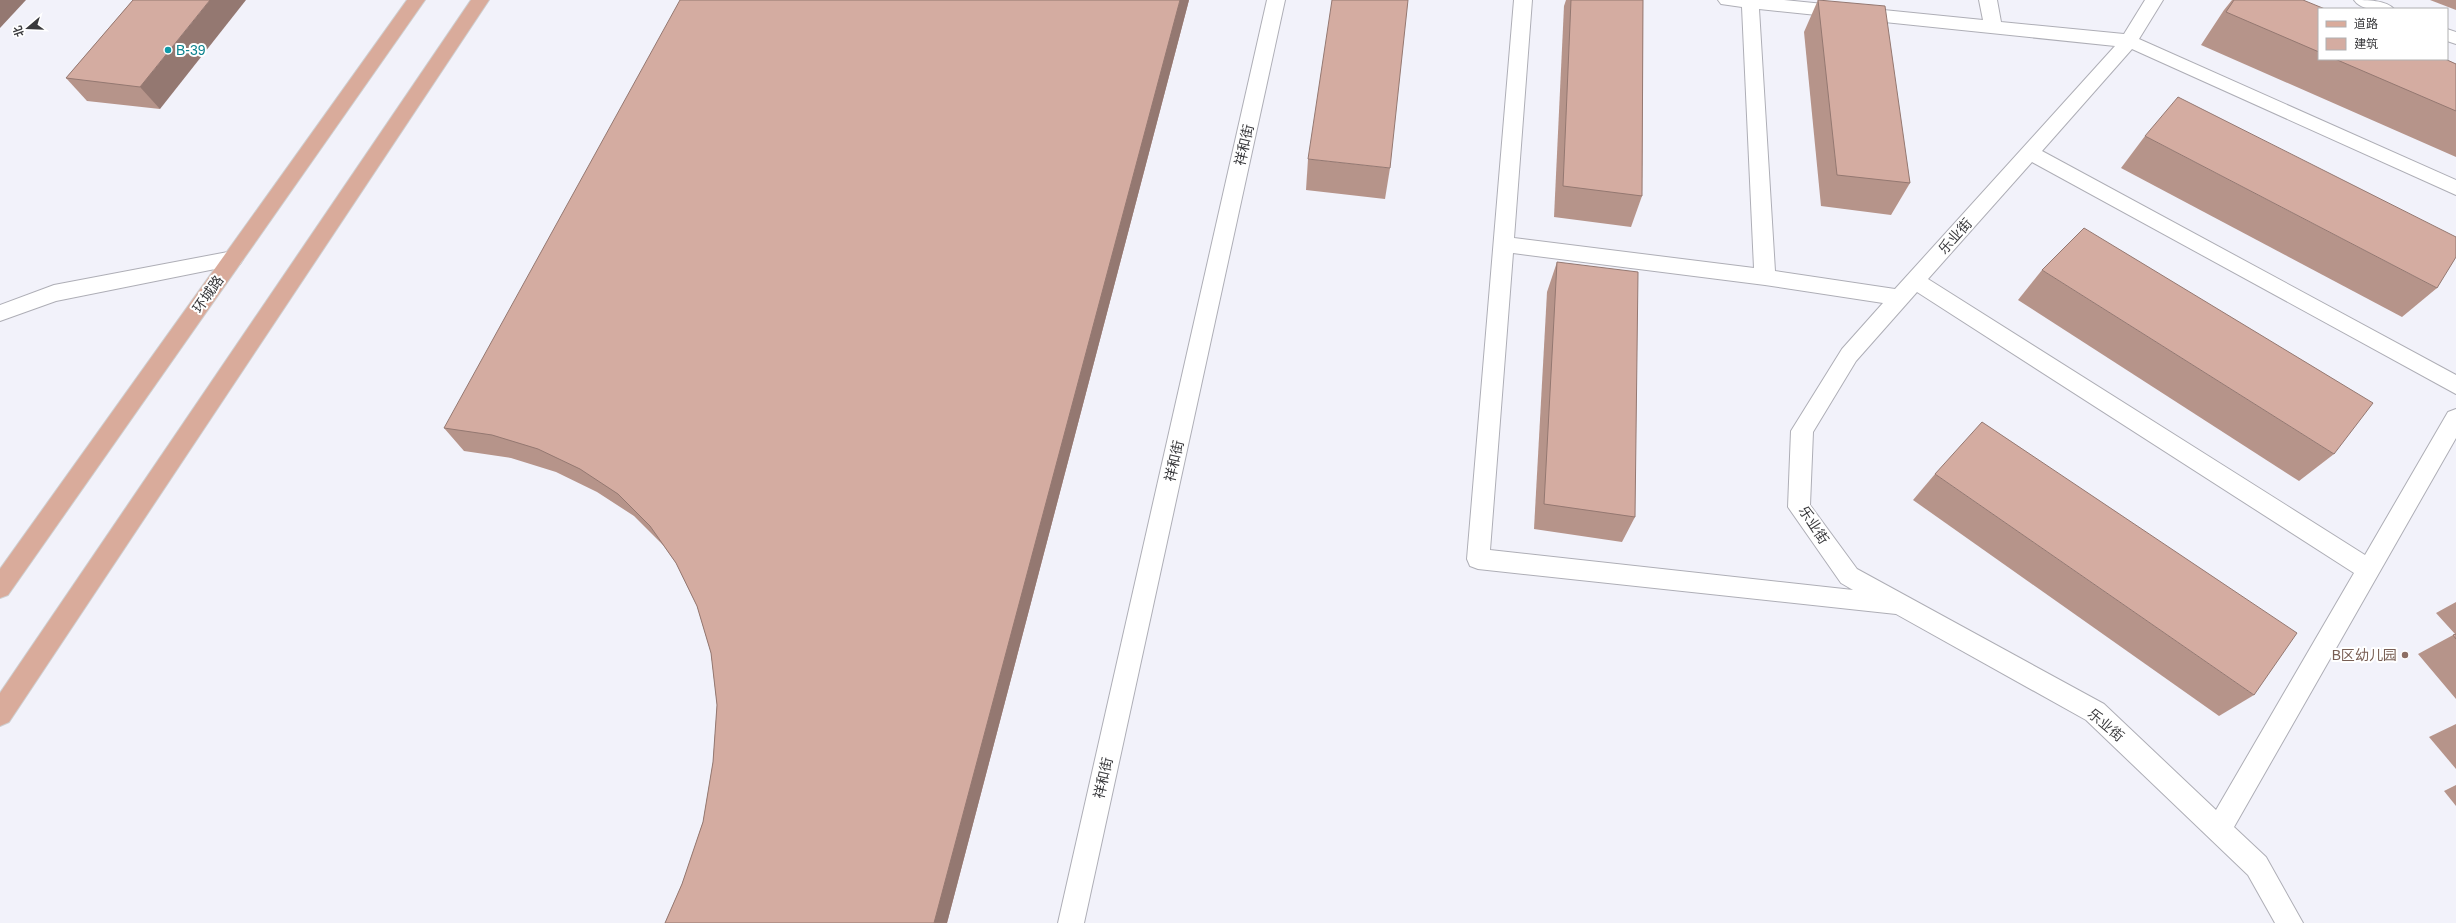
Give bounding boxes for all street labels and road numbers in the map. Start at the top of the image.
street label: 祥和街 [1231,123,1257,167]
street label: 乐业街 [1935,215,1975,257]
street label: 环城路 [189,272,227,316]
street label: 祥和街 [1161,439,1187,483]
street label: 乐业街 [1796,503,1832,547]
street label: 乐业街 [2085,705,2127,745]
street label: 祥和街 [1090,756,1116,800]

